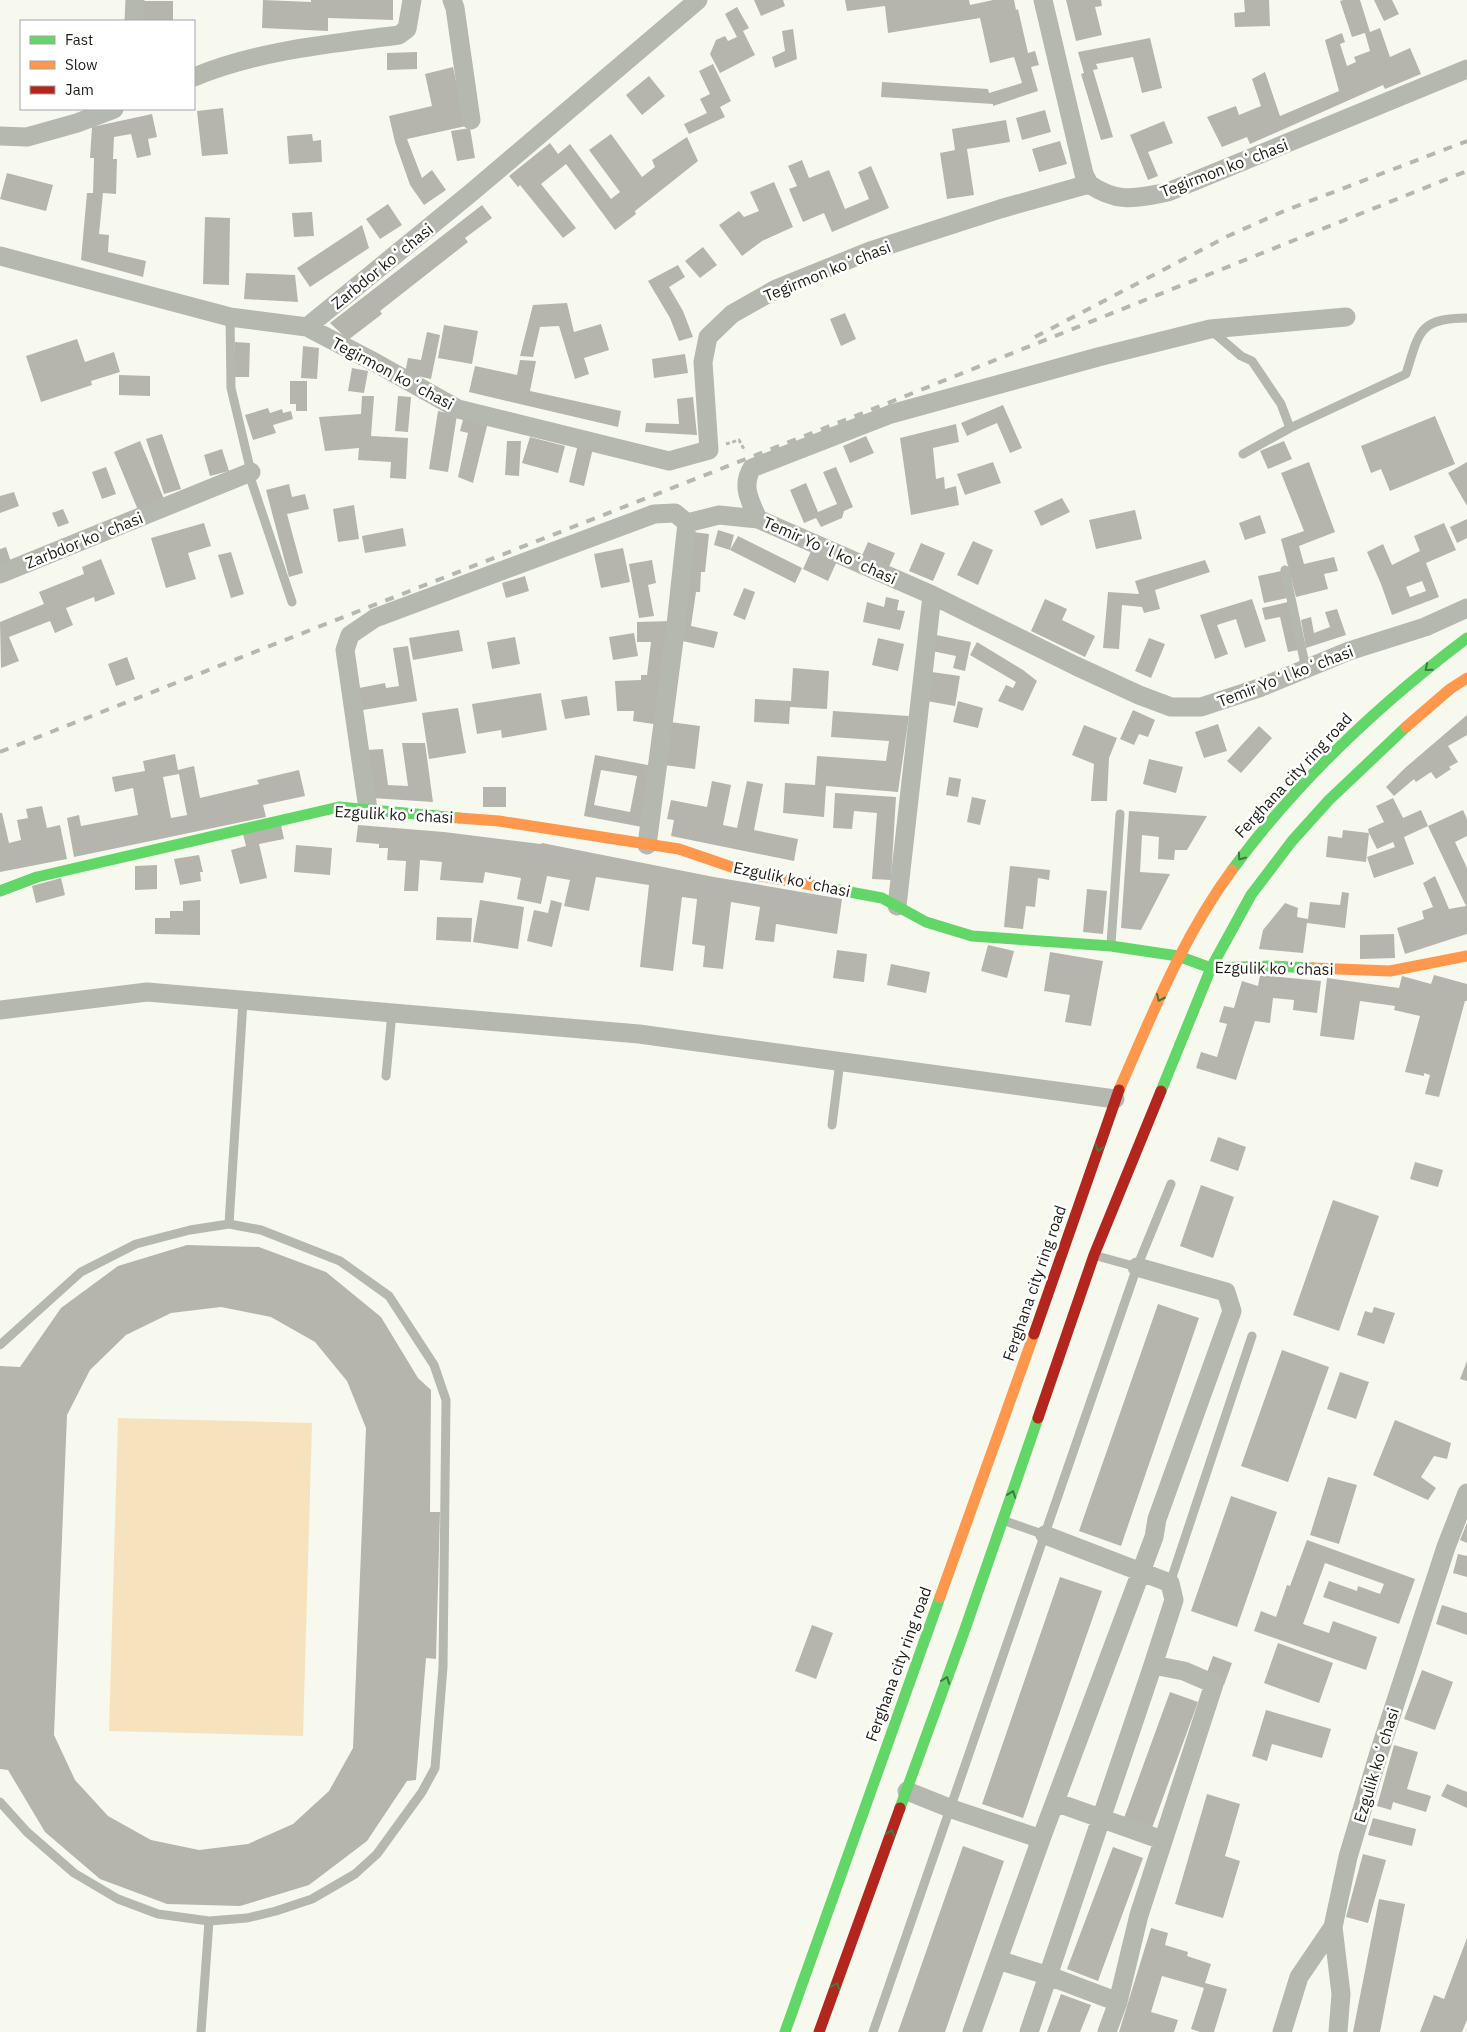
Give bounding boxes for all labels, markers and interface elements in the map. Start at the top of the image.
legend [20,20,195,110]
text: Fast [65,30,93,49]
text: Slow [65,55,98,74]
text: Jam [65,80,94,99]
street label: Tegirmon koʻchasi [1157,134,1291,202]
street label: Zarbdor koʻchasi [327,219,437,313]
street label: Tegirmon koʻchasi [761,236,893,306]
street label: Tegirmon koʻchasi [329,332,457,414]
street label: Zarbdor koʻchasi [22,507,146,573]
street label: Temir Yoʻl koʻchasi [760,512,900,588]
street label: Temir Yoʻl koʻchasi [1214,641,1356,711]
one-way arrow [1425,662,1434,670]
street label: Ferghana city ring road [1230,708,1356,842]
street label: Ezgulik koʻchasi [334,801,454,827]
one-way arrow [1238,851,1246,860]
street label: Ezgulik koʻchasi [732,857,852,901]
street label: Ezgulik koʻchasi [1214,957,1334,979]
one-way arrow [1156,993,1167,1002]
one-way arrow [1094,1143,1104,1152]
street label: Ferghana city ring road [998,1202,1070,1364]
one-way arrow [1006,1490,1016,1499]
street label: Ferghana city ring road [861,1584,935,1744]
one-way arrow [940,1677,950,1685]
street label: Ezgulik koʻchasi [1349,1705,1403,1825]
one-way arrow [885,1830,895,1838]
one-way arrow [830,1982,840,1991]

